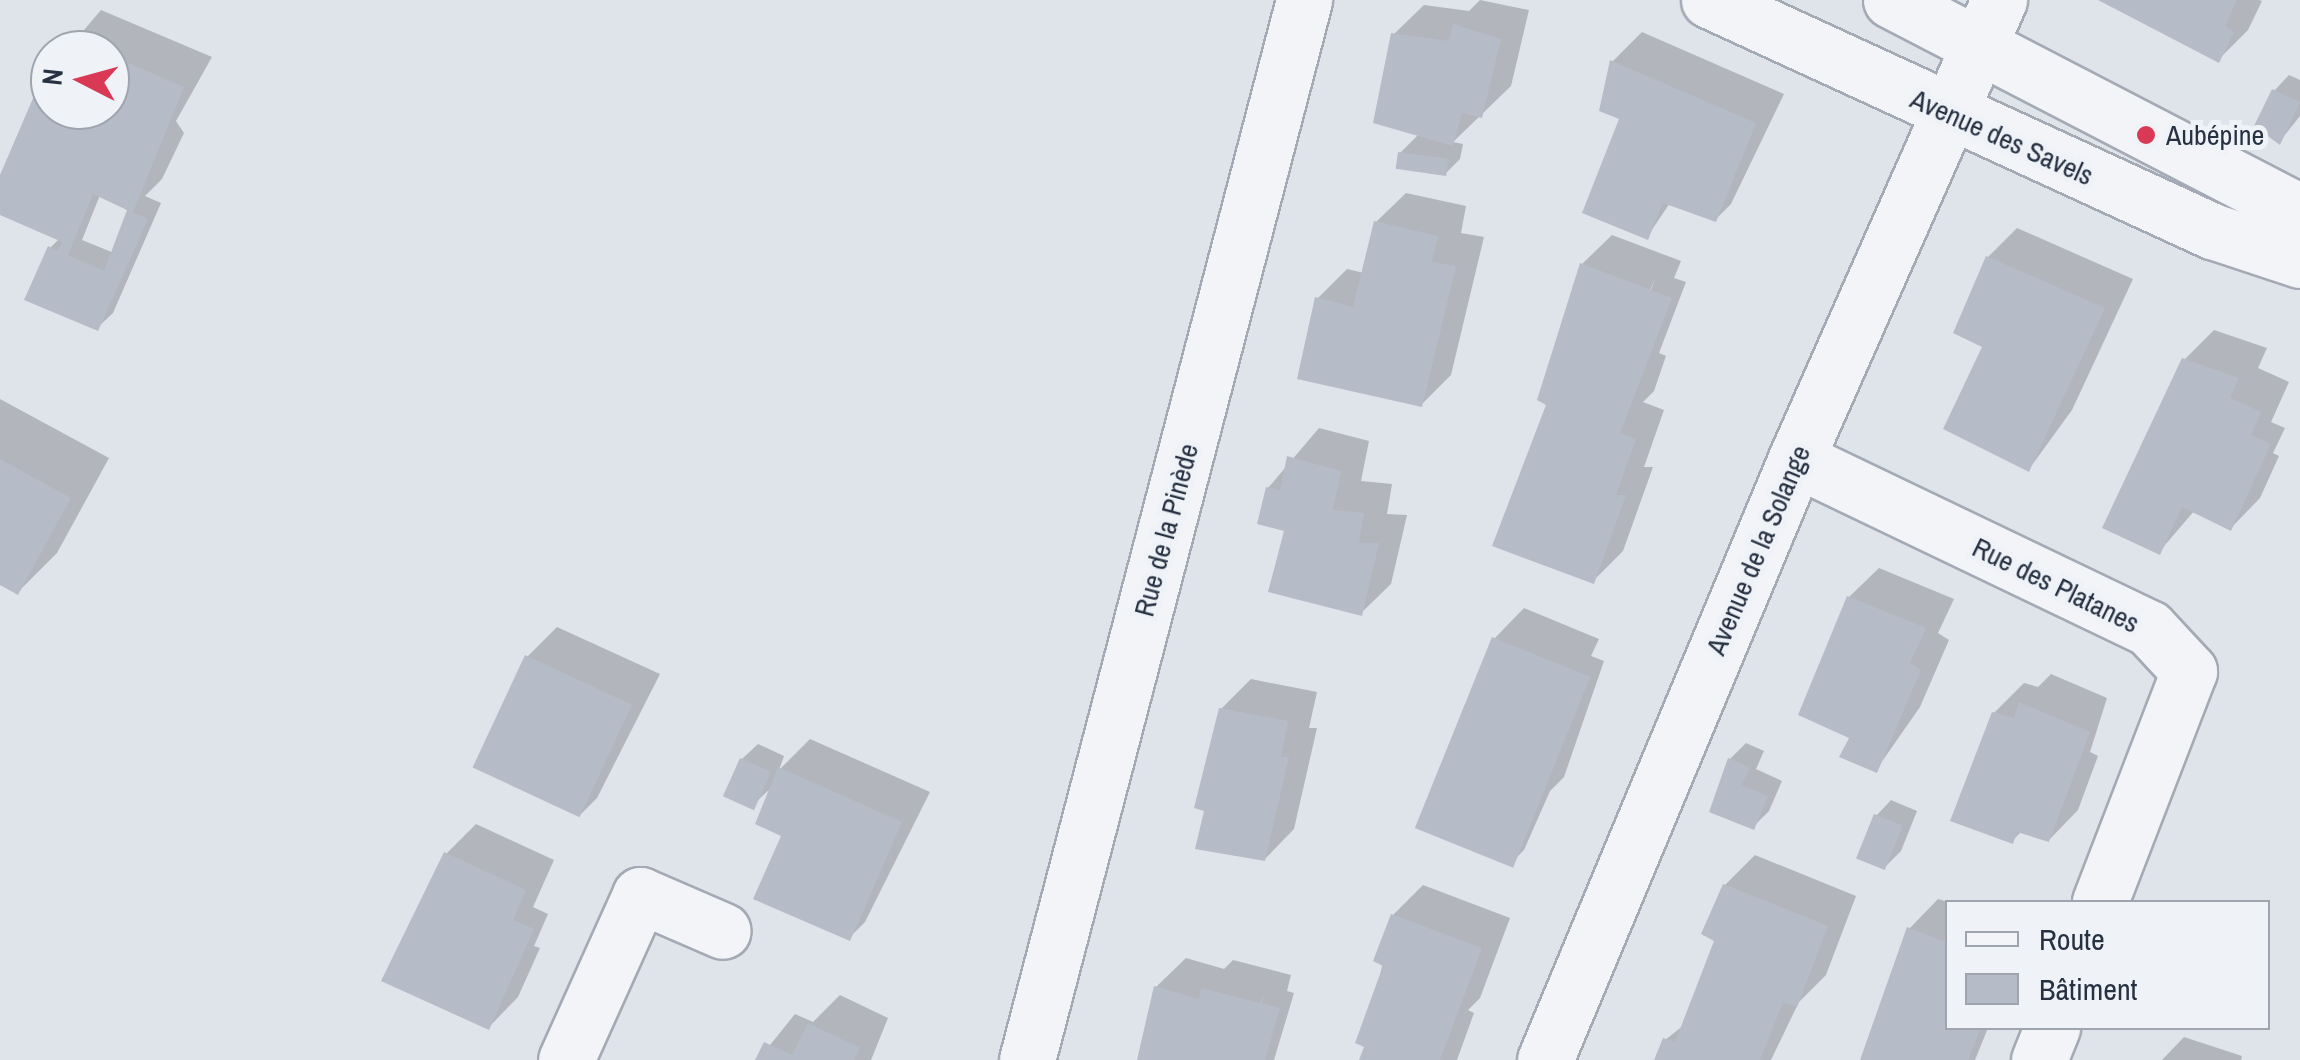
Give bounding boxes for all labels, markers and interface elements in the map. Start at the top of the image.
north arrow [30,30,130,130]
text: N [32,67,72,87]
street label: Avenue des Savels [1906,82,2098,192]
place label: Aubépine [2166,118,2264,152]
marker: Aubépine [2135,124,2157,146]
street label: Rue de la Pinède [1127,440,1205,620]
street label: Avenue de la Solange [1699,440,1817,660]
street label: Rue des Platanes [1967,530,2145,640]
legend [1945,900,2270,1030]
text: Route [2039,919,2105,959]
text: Bâtiment [2039,969,2137,1009]

